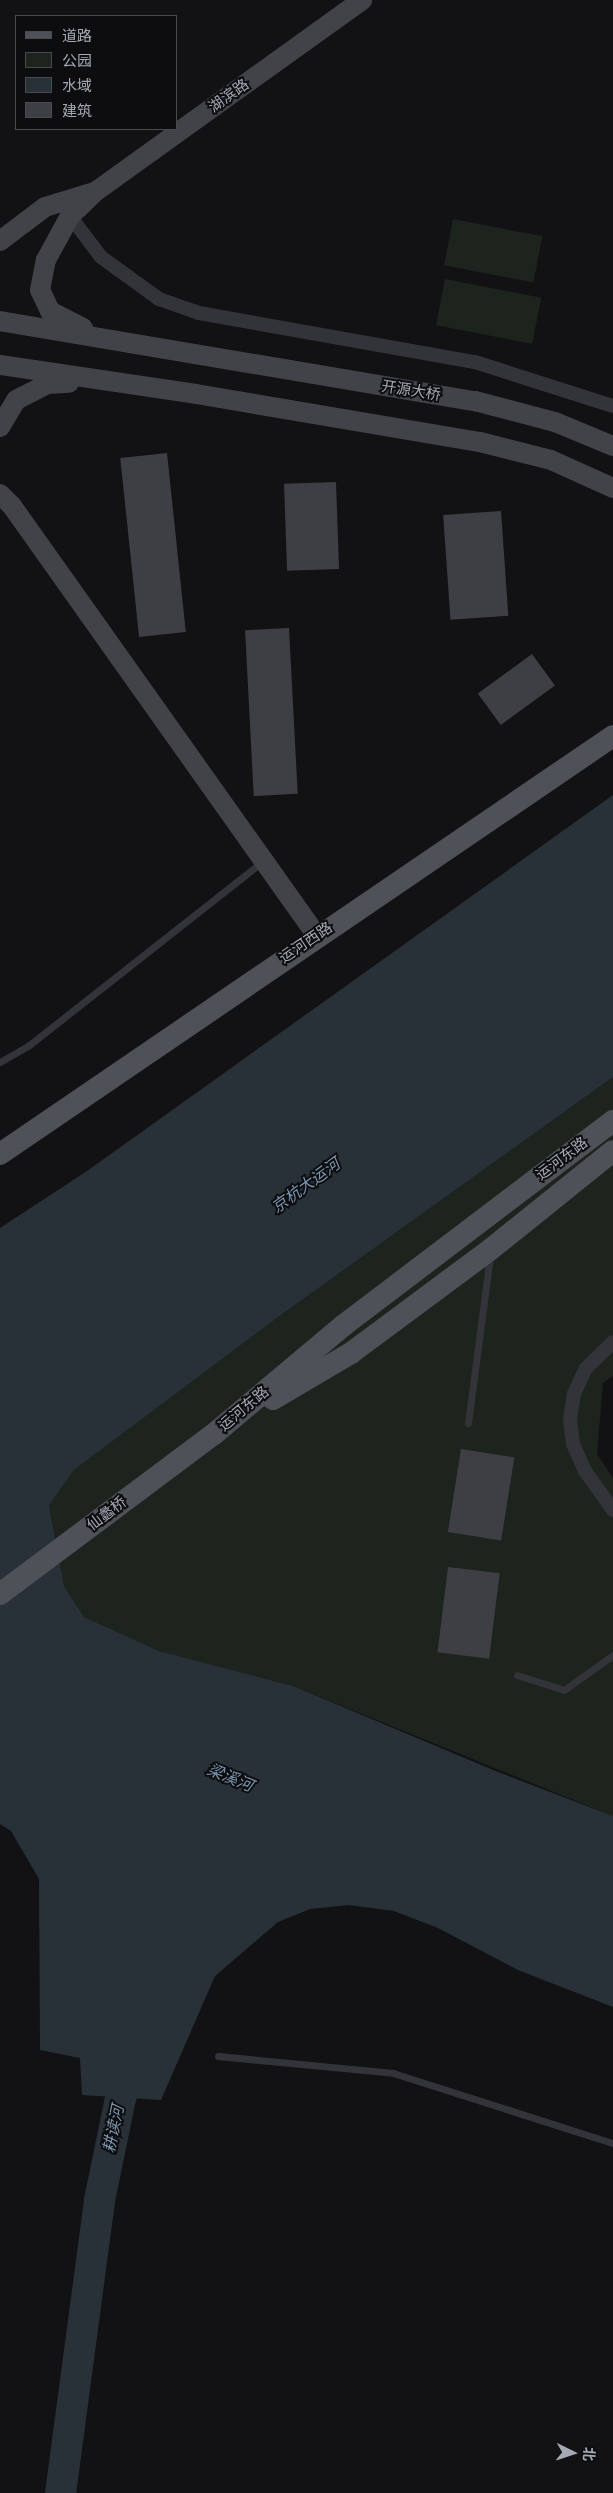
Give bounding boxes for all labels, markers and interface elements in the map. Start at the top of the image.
legend [15,15,178,130]
text: 道路 [62,26,92,46]
text: 公园 [62,51,92,71]
street label: 湖滨路 [206,75,252,117]
text: 水域 [62,76,92,96]
text: 建筑 [62,101,92,121]
street label: 开源大桥 [380,377,442,405]
street label: 运河西路 [276,919,336,967]
street label: 运河东路 [533,1134,591,1184]
water label: 京杭大运河 [268,1155,344,1217]
street label: 运河东路 [215,1383,273,1435]
street label: 仙蠡桥 [84,1493,130,1535]
water label: 梁溪河 [204,1760,256,1796]
water label: 耕读河 [100,2104,128,2154]
north arrow [548,2428,598,2478]
text: 北 [578,2446,598,2462]

